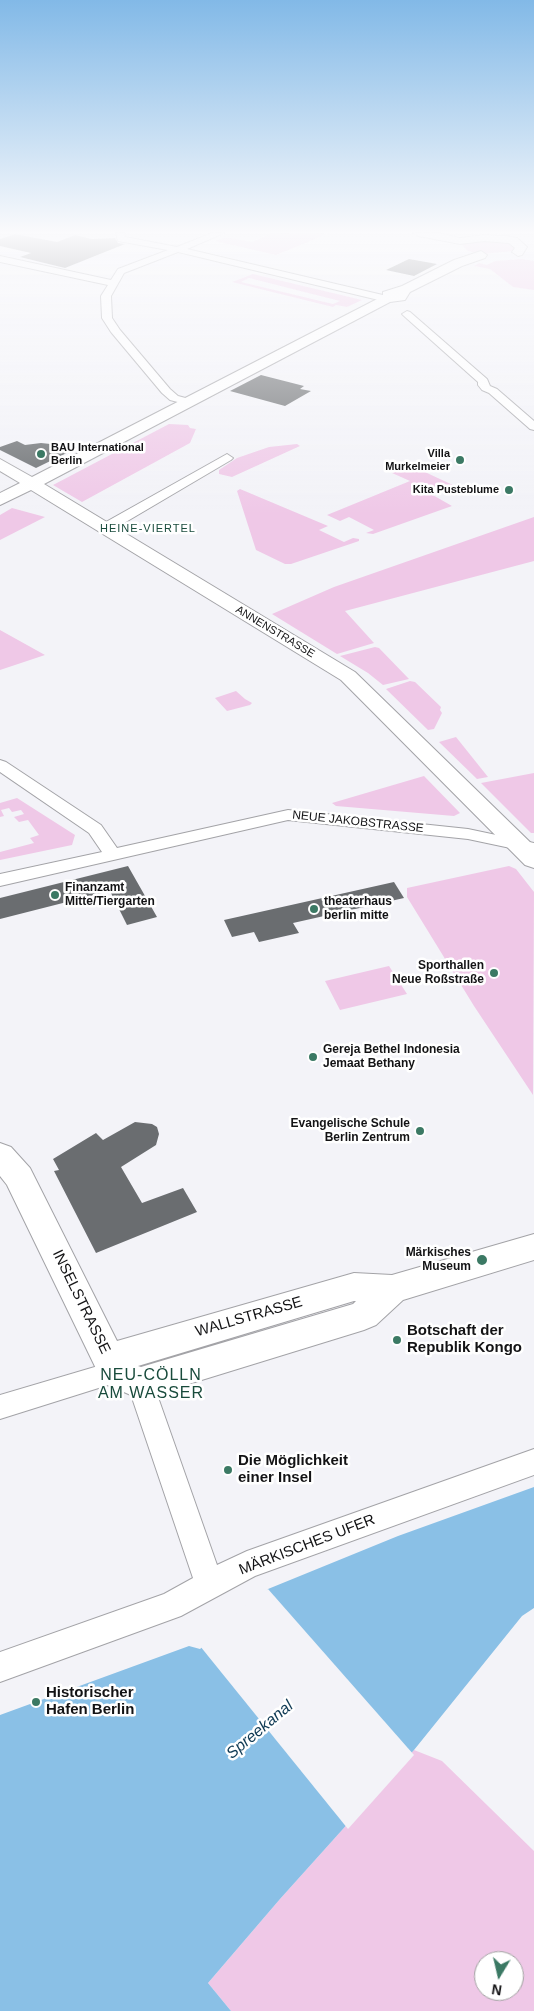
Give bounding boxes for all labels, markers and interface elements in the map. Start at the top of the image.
place label: BAU International Berlin [51,441,144,467]
place label: Villa Murkelmeier [385,447,450,473]
marker: BAU International Berlin [35,448,47,460]
marker: Villa Murkelmeier [454,454,466,466]
place label: Kita Pusteblume [413,483,499,497]
marker: Kita Pusteblume [503,484,515,496]
district label: HEINE-VIERTEL [98,522,198,536]
street label: ANNENSTRASSE [233,603,317,661]
street label: NEUE JAKOBSTRASSE [292,808,424,836]
place label: Finanzamt Mitte/Tiergarten [65,881,155,909]
marker: Finanzamt Mitte/Tiergarten [49,889,61,901]
place label: theaterhaus berlin mitte [324,895,392,923]
marker: theaterhaus berlin mitte [308,903,320,915]
place label: Sporthallen Neue Roßstraße [392,959,484,987]
marker: Sporthallen Neue Roßstraße [488,967,500,979]
place label: Gereja Bethel Indonesia Jemaat Bethany [323,1043,460,1071]
marker: Gereja Bethel Indonesia Jemaat Bethany [307,1051,319,1063]
place label: Evangelische Schule Berlin Zentrum [291,1117,410,1145]
marker: Evangelische Schule Berlin Zentrum [414,1125,426,1137]
place label: Märkisches Museum [406,1246,471,1274]
street label: INSELSTRASSE [48,1247,114,1357]
marker: Märkisches Museum [475,1253,489,1267]
street label: WALLSTRASSE [194,1293,304,1341]
place label: Botschaft der Republik Kongo [407,1322,522,1357]
marker: Botschaft der Republik Kongo [391,1334,403,1346]
district label: NEU-CÖLLN AM WASSER [97,1366,205,1404]
place label: Die Möglichkeit einer Insel [238,1452,348,1487]
marker: Die Möglichkeit einer Insel [222,1464,234,1476]
street label: MÄRKISCHES UFER [236,1511,378,1579]
place label: Historischer Hafen Berlin [46,1684,134,1719]
marker: Historischer Hafen Berlin [30,1696,42,1708]
water label: Spreekanal [223,1697,297,1763]
north arrow [474,1951,524,2001]
text: N [491,1981,503,1999]

